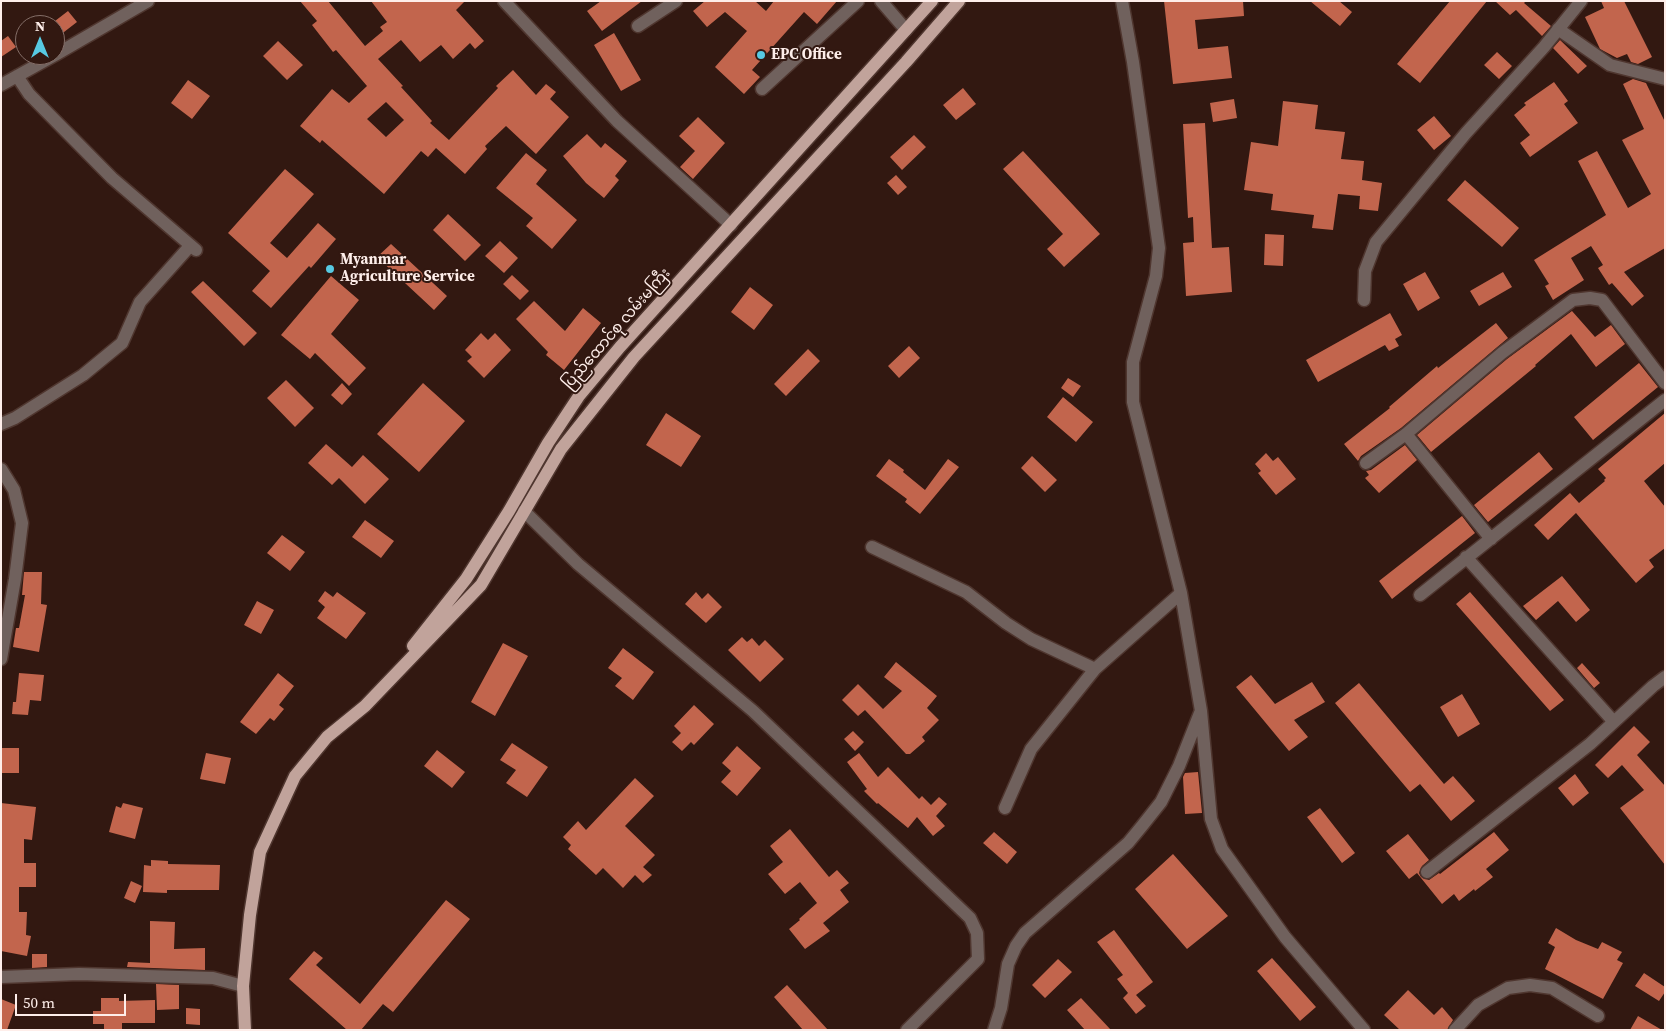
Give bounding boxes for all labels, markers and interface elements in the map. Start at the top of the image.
north arrow [15,15,65,65]
text: N [35,16,45,36]
place label: EPC Office [771,46,842,64]
marker: EPC Office [755,49,767,61]
place label: Myanmar Agriculture Service [340,251,475,286]
marker: Myanmar Agriculture Service [324,263,336,275]
street label: ပြည်ထောင်စု လမ်းမကြီး [560,265,674,393]
scale bar [18,984,129,1016]
text: 50 m [23,992,55,1013]

